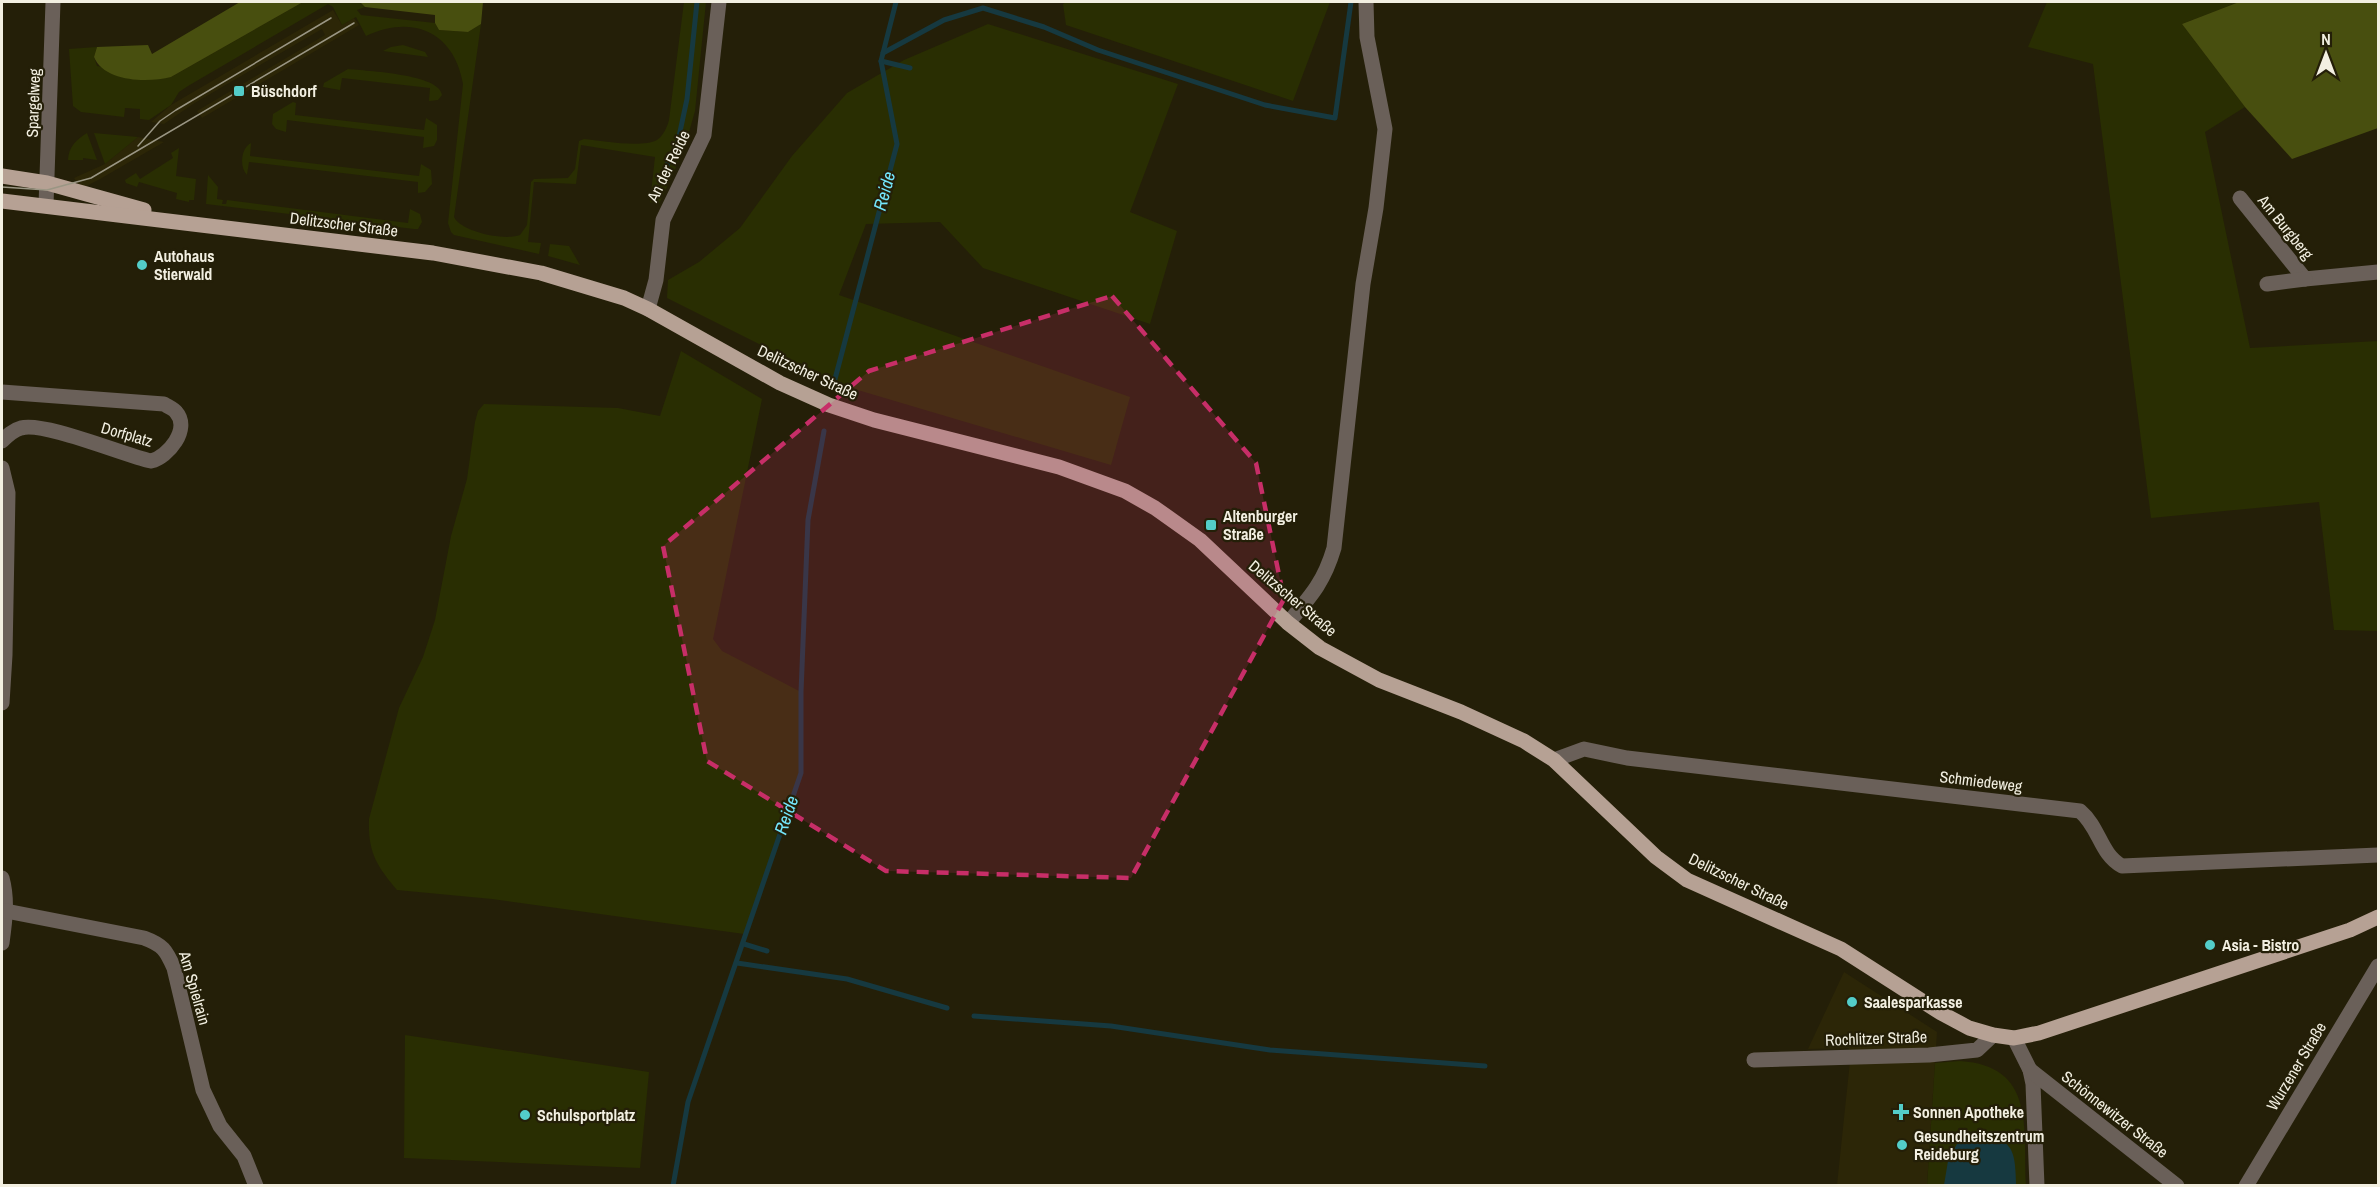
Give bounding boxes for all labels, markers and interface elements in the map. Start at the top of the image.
north arrow [2296,24,2356,84]
text: N [2321,28,2331,50]
street label: Spargelweg [21,67,45,138]
place label: Büschdorf [251,80,317,102]
marker: Büschdorf [232,84,246,98]
street label: An der Reide [641,126,695,206]
water label: Reide [867,169,901,213]
street label: Am Burgberg [2252,189,2319,265]
street label: Delitzscher Straße [289,206,399,242]
place label: Autohaus Stierwald [154,245,215,285]
marker: Autohaus Stierwald [135,258,149,272]
street label: Delitzscher Straße [754,339,862,405]
street label: Dorfplatz [99,416,156,452]
place label: Altenburger Straße [1223,505,1298,545]
marker: Altenburger Straße [1204,518,1218,532]
street label: Delitzscher Straße [1244,555,1342,641]
street label: Schmiedeweg [1938,765,2024,797]
water label: Reide [768,792,804,838]
street label: Delitzscher Straße [1685,847,1793,915]
place label: Asia - Bistro [2222,934,2299,956]
marker: Asia - Bistro [2203,938,2217,952]
street label: Am Spielrain [174,948,216,1027]
place label: Saalesparkasse [1864,991,1962,1013]
marker: Saalesparkasse [1845,995,1859,1009]
street label: Wurzener Straße [2261,1018,2331,1114]
street label: Rochlitzer Straße [1825,1025,1927,1051]
street label: Schönnewitzer Straße [2057,1065,2173,1163]
place label: Sonnen Apotheke [1913,1101,2024,1123]
place label: Schulsportplatz [537,1104,636,1126]
marker: Sonnen Apotheke [1894,1105,1908,1119]
marker: Schulsportplatz [518,1108,532,1122]
place label: Gesundheitszentrum Reideburg [1914,1125,2045,1165]
marker: Gesundheitszentrum Reideburg [1895,1138,1909,1152]

